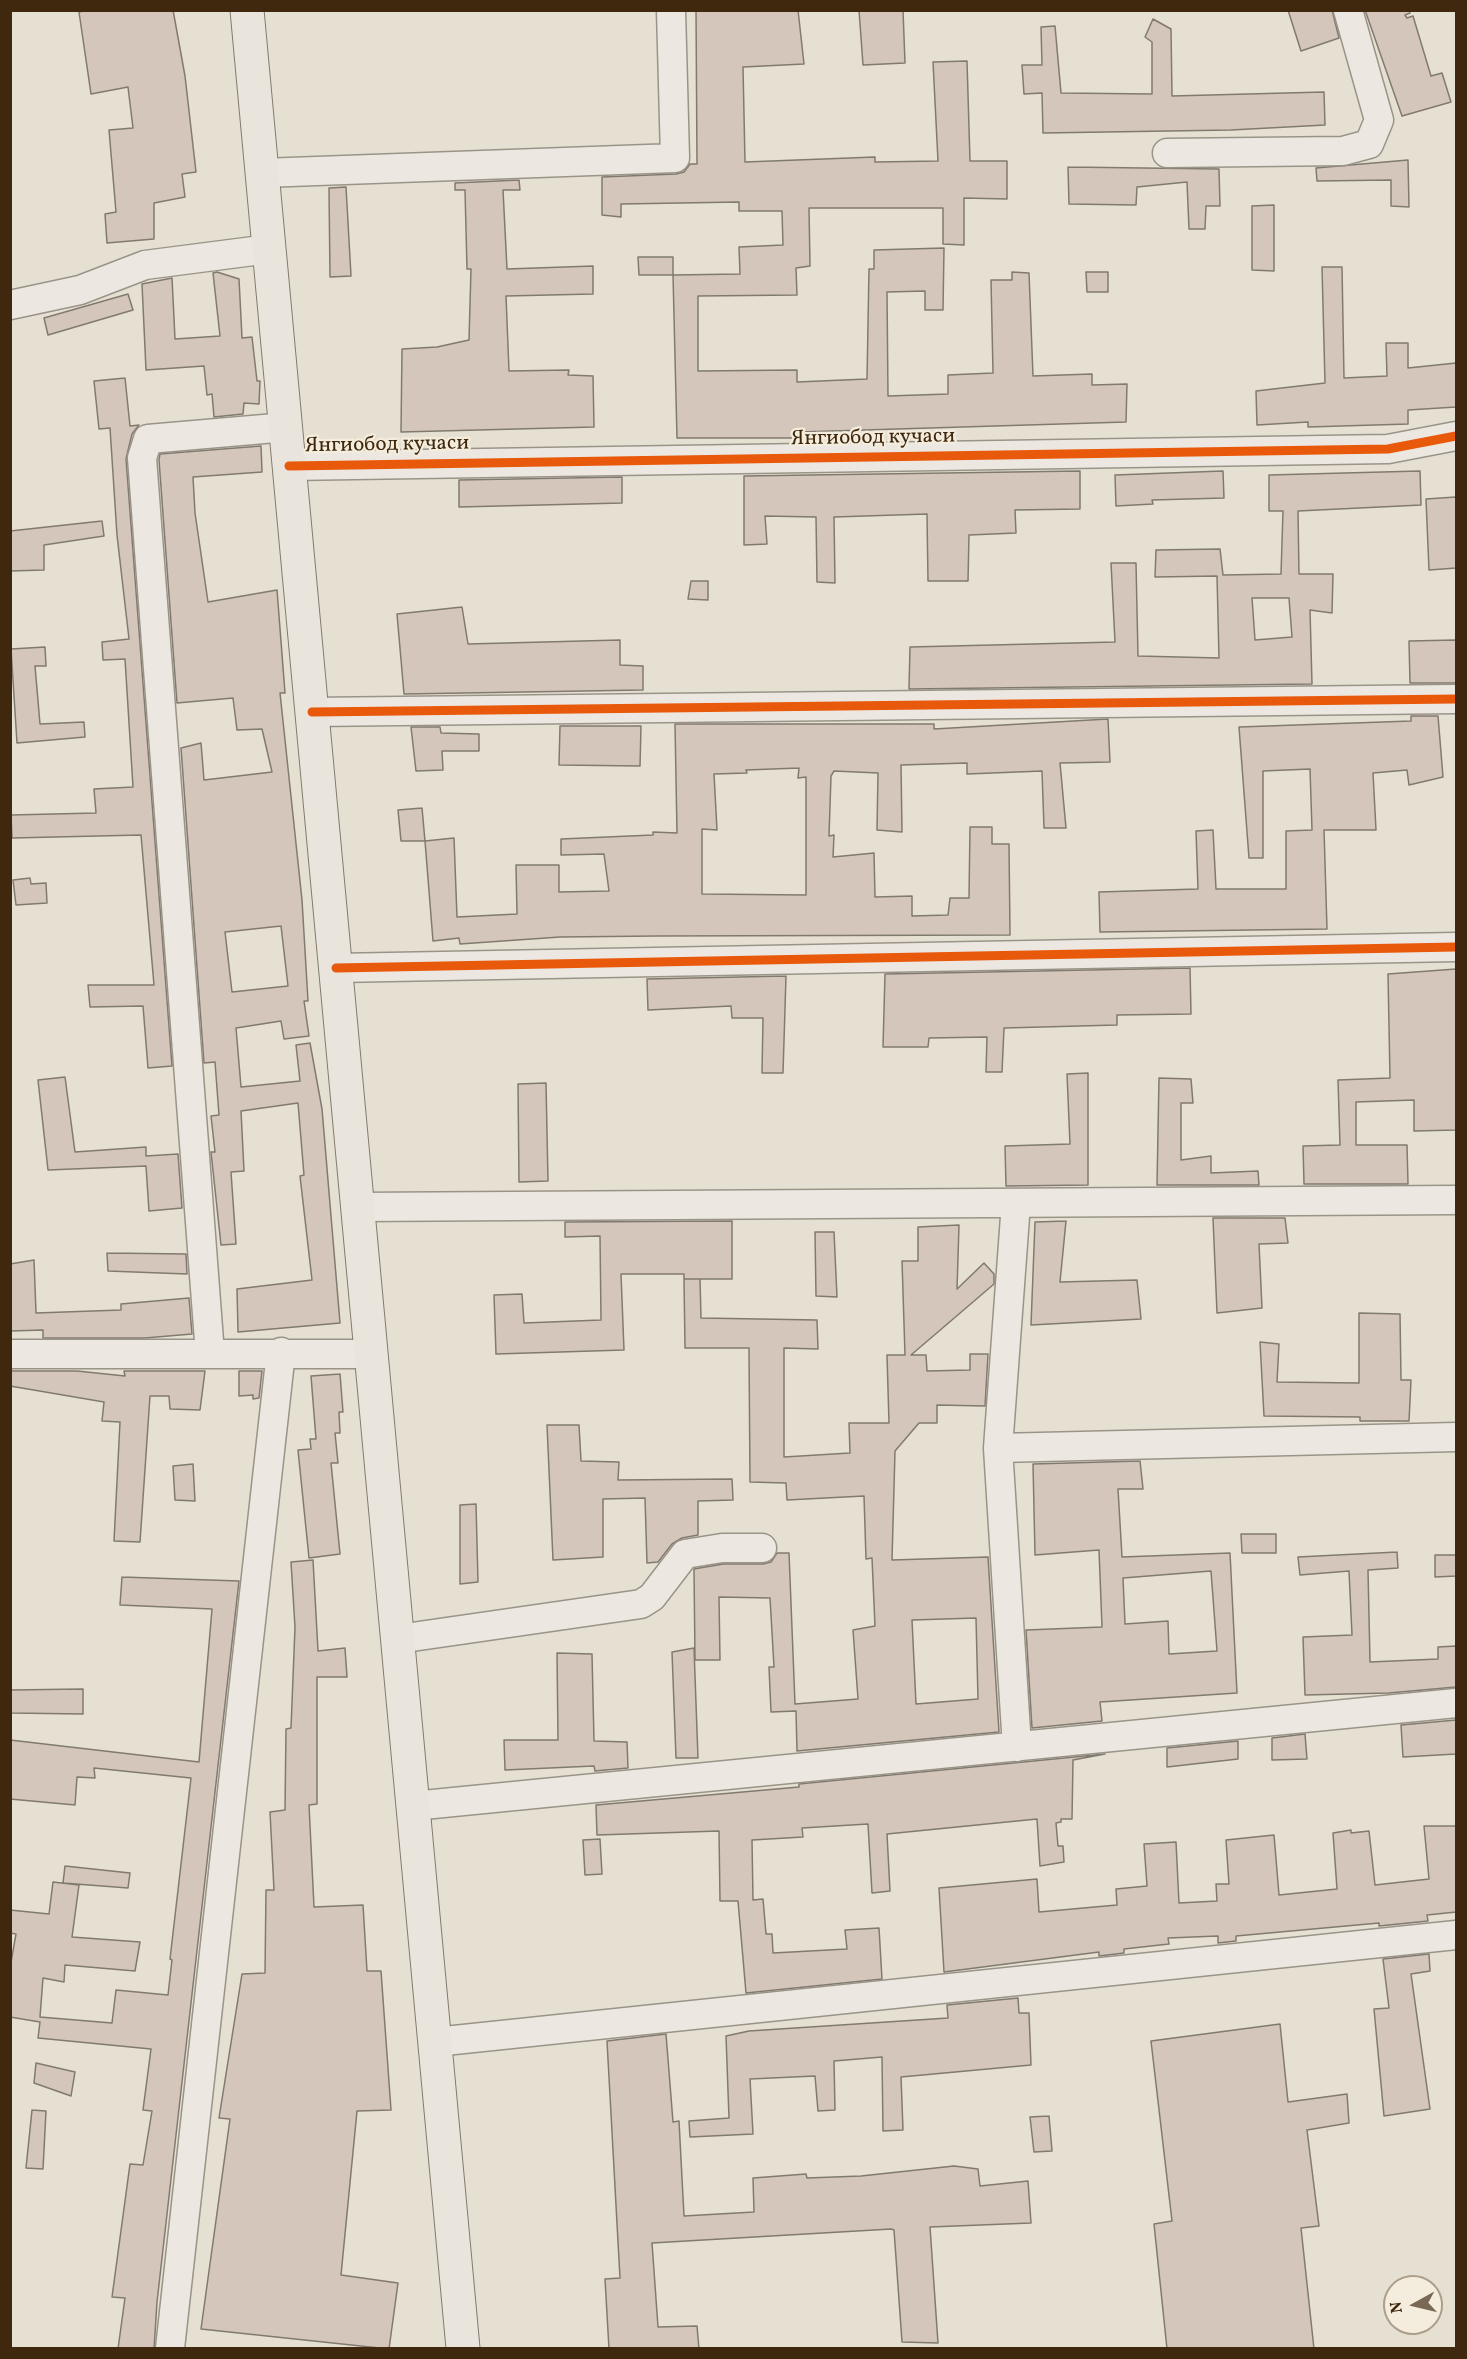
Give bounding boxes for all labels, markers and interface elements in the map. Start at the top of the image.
street label: Янгиобод кучаси [791,425,955,453]
street label: Янгиобод кучаси [305,432,469,460]
north arrow [1383,2275,1443,2335]
text: N [1385,2300,1409,2315]

